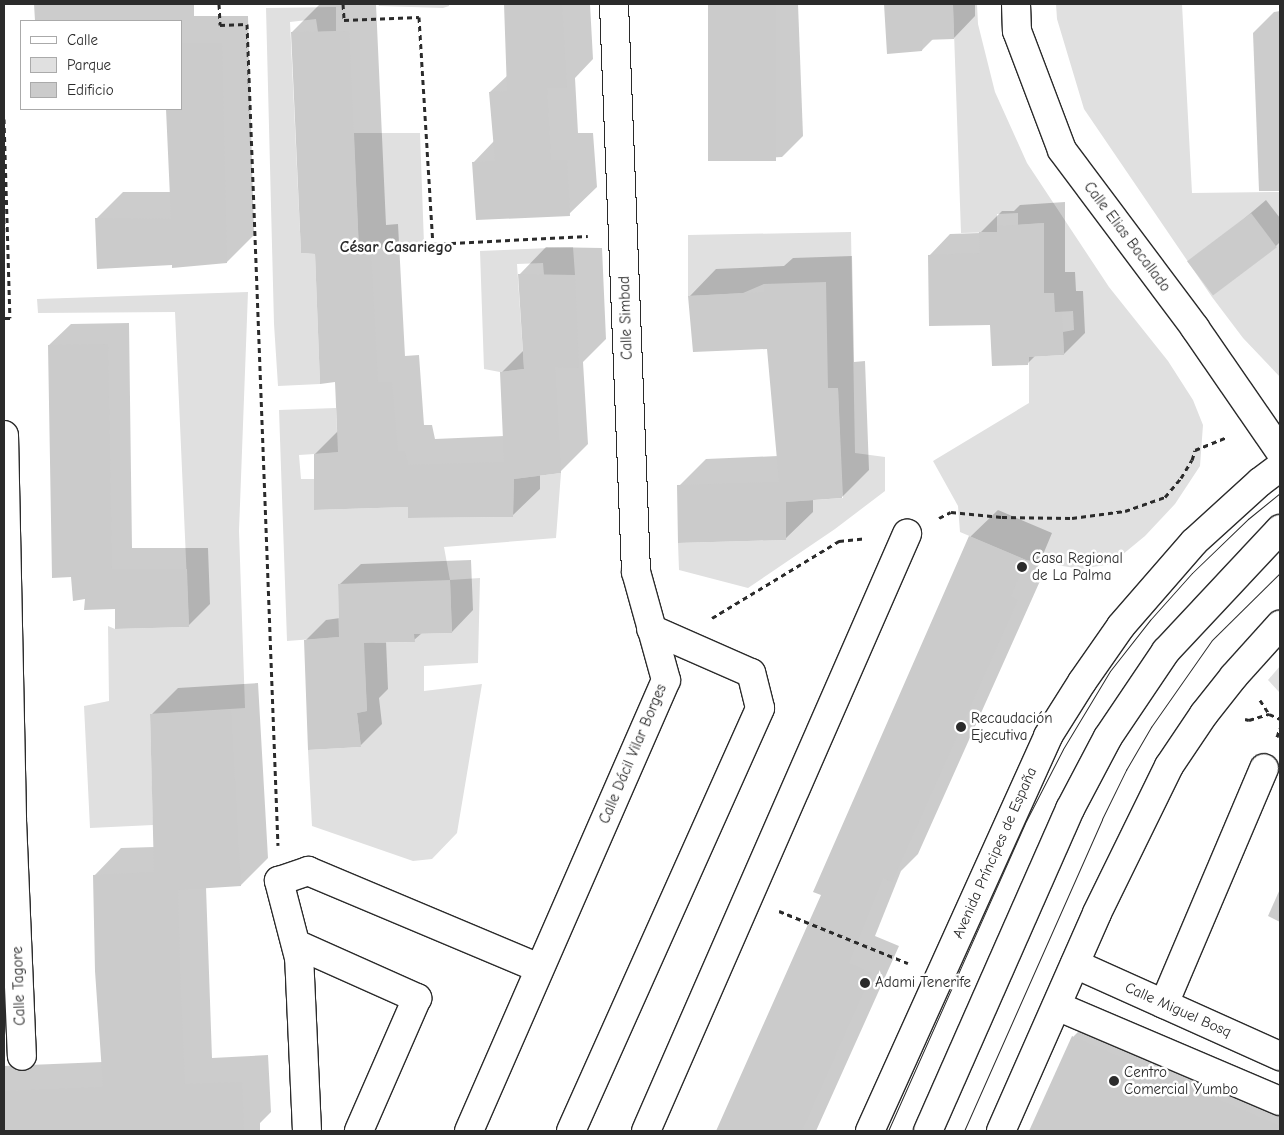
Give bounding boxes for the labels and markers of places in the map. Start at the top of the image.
place label: Casa Regional de La Palma [1032,549,1123,584]
marker: Casa Regional de La Palma [1016,561,1028,573]
place label: Recaudación Ejecutiva [971,709,1052,744]
marker: Recaudación Ejecutiva [955,721,967,733]
place label: Adami Tenerife [875,974,971,992]
marker: Adami Tenerife [859,977,871,989]
place label: Centro Comercial Yumbo [1124,1063,1238,1098]
marker: Centro Comercial Yumbo [1108,1075,1120,1087]

